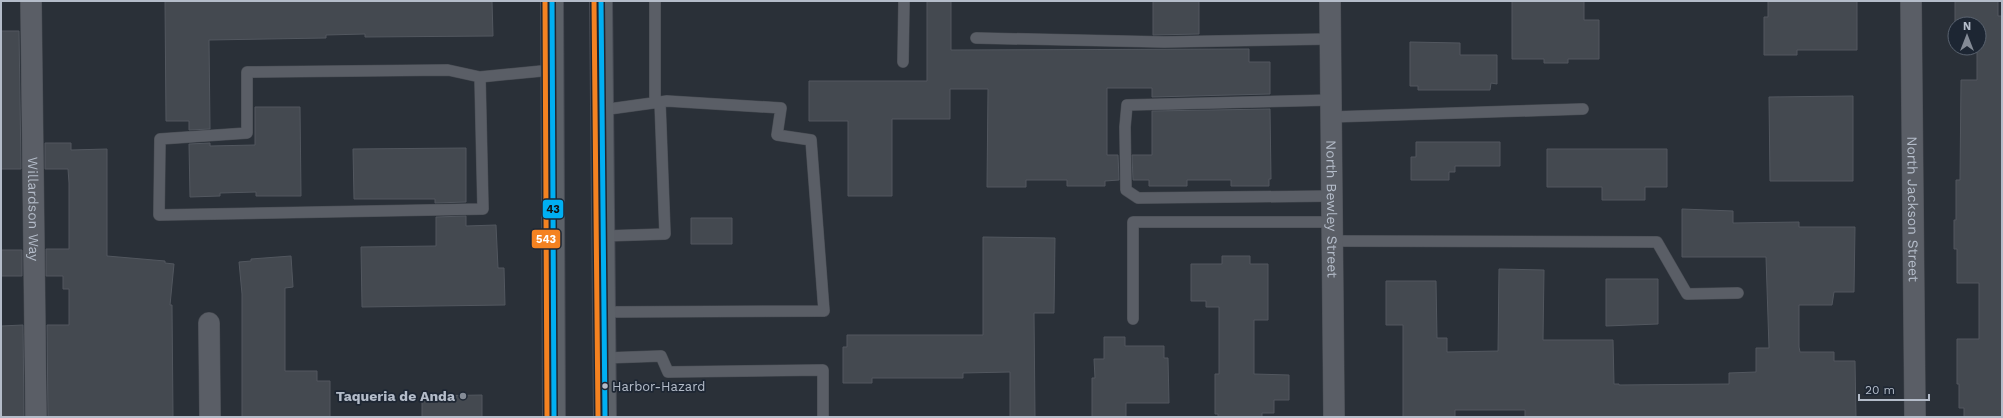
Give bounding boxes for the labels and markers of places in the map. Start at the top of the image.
place label: Harbor-Hazard [612,379,705,394]
marker: Harbor-Hazard [600,381,610,391]
place label: Taqueria de Anda [336,388,456,404]
marker: Taqueria de Anda [458,391,468,401]

